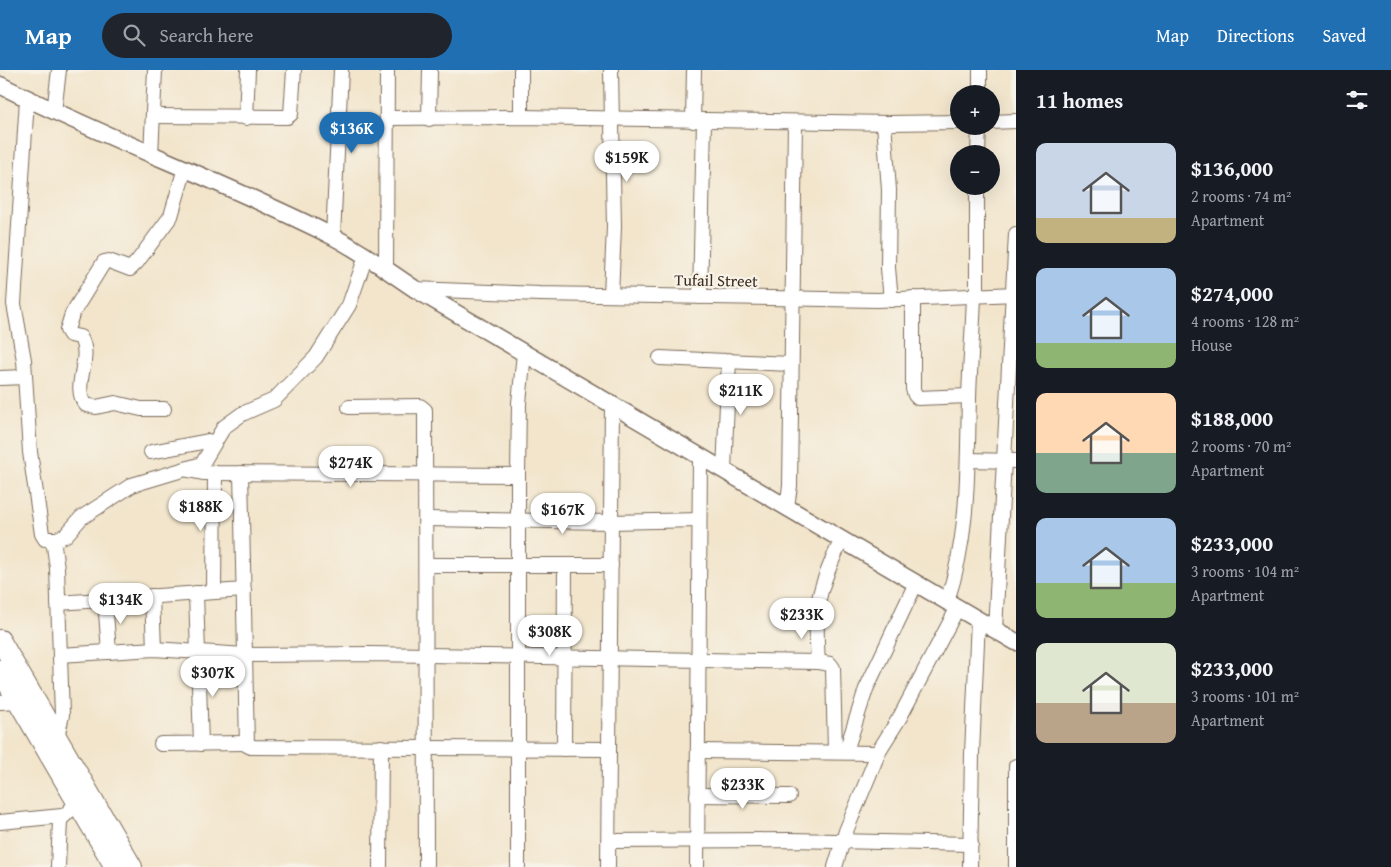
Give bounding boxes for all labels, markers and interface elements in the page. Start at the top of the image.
search box [102,13,452,58]
text: Map [25,18,72,53]
icon: search [120,21,148,49]
text: Search here [160,21,253,49]
text: Map [1156,22,1189,49]
text: Directions [1217,22,1294,49]
text: Saved [1322,22,1366,49]
map controls [950,85,1000,195]
button: + [950,85,1000,135]
text: 11 homes [1036,85,1123,116]
icon: filters [1343,86,1371,114]
pin: $136K [317,112,387,154]
text: $136K [330,116,374,140]
pin: $159K [592,140,662,183]
text: $159K [605,145,649,169]
button: − [950,145,1000,195]
text: $136,000 [1191,153,1273,184]
icon: home [1076,163,1136,223]
text: 2 rooms · 74 m² [1191,184,1291,208]
text: Apartment [1191,208,1264,232]
street label: Tufail Street [674,267,758,293]
text: $274,000 [1191,278,1273,309]
icon: home [1076,288,1136,348]
text: 4 rooms · 128 m² [1191,309,1299,333]
text: House [1191,333,1232,357]
pin: $211K [706,374,776,416]
text: $211K [719,378,763,402]
text: $188,000 [1191,403,1273,434]
icon: home [1076,413,1136,473]
text: 2 rooms · 70 m² [1191,434,1291,458]
pin: $274K [316,446,386,488]
text: $274K [329,450,373,474]
text: Apartment [1191,458,1264,482]
pin: $188K [166,490,236,532]
pin: $167K [528,492,598,535]
text: $188K [179,494,223,518]
text: $167K [541,497,585,521]
text: $233,000 [1191,528,1273,559]
icon: home [1076,538,1136,598]
text: 3 rooms · 104 m² [1191,559,1299,583]
pin: $134K [86,582,156,625]
text: Apartment [1191,583,1264,607]
text: $134K [99,587,143,611]
pin: $233K [767,598,837,640]
text: $233K [780,602,824,626]
pin: $308K [515,614,585,657]
text: $308K [528,619,572,643]
text: $233,000 [1191,653,1273,684]
pin: $307K [178,656,248,698]
text: $307K [191,660,235,684]
icon: home [1076,663,1136,723]
text: 3 rooms · 101 m² [1191,684,1299,708]
text: Apartment [1191,708,1264,732]
pin: $233K [708,768,778,810]
text: $233K [721,772,765,796]

